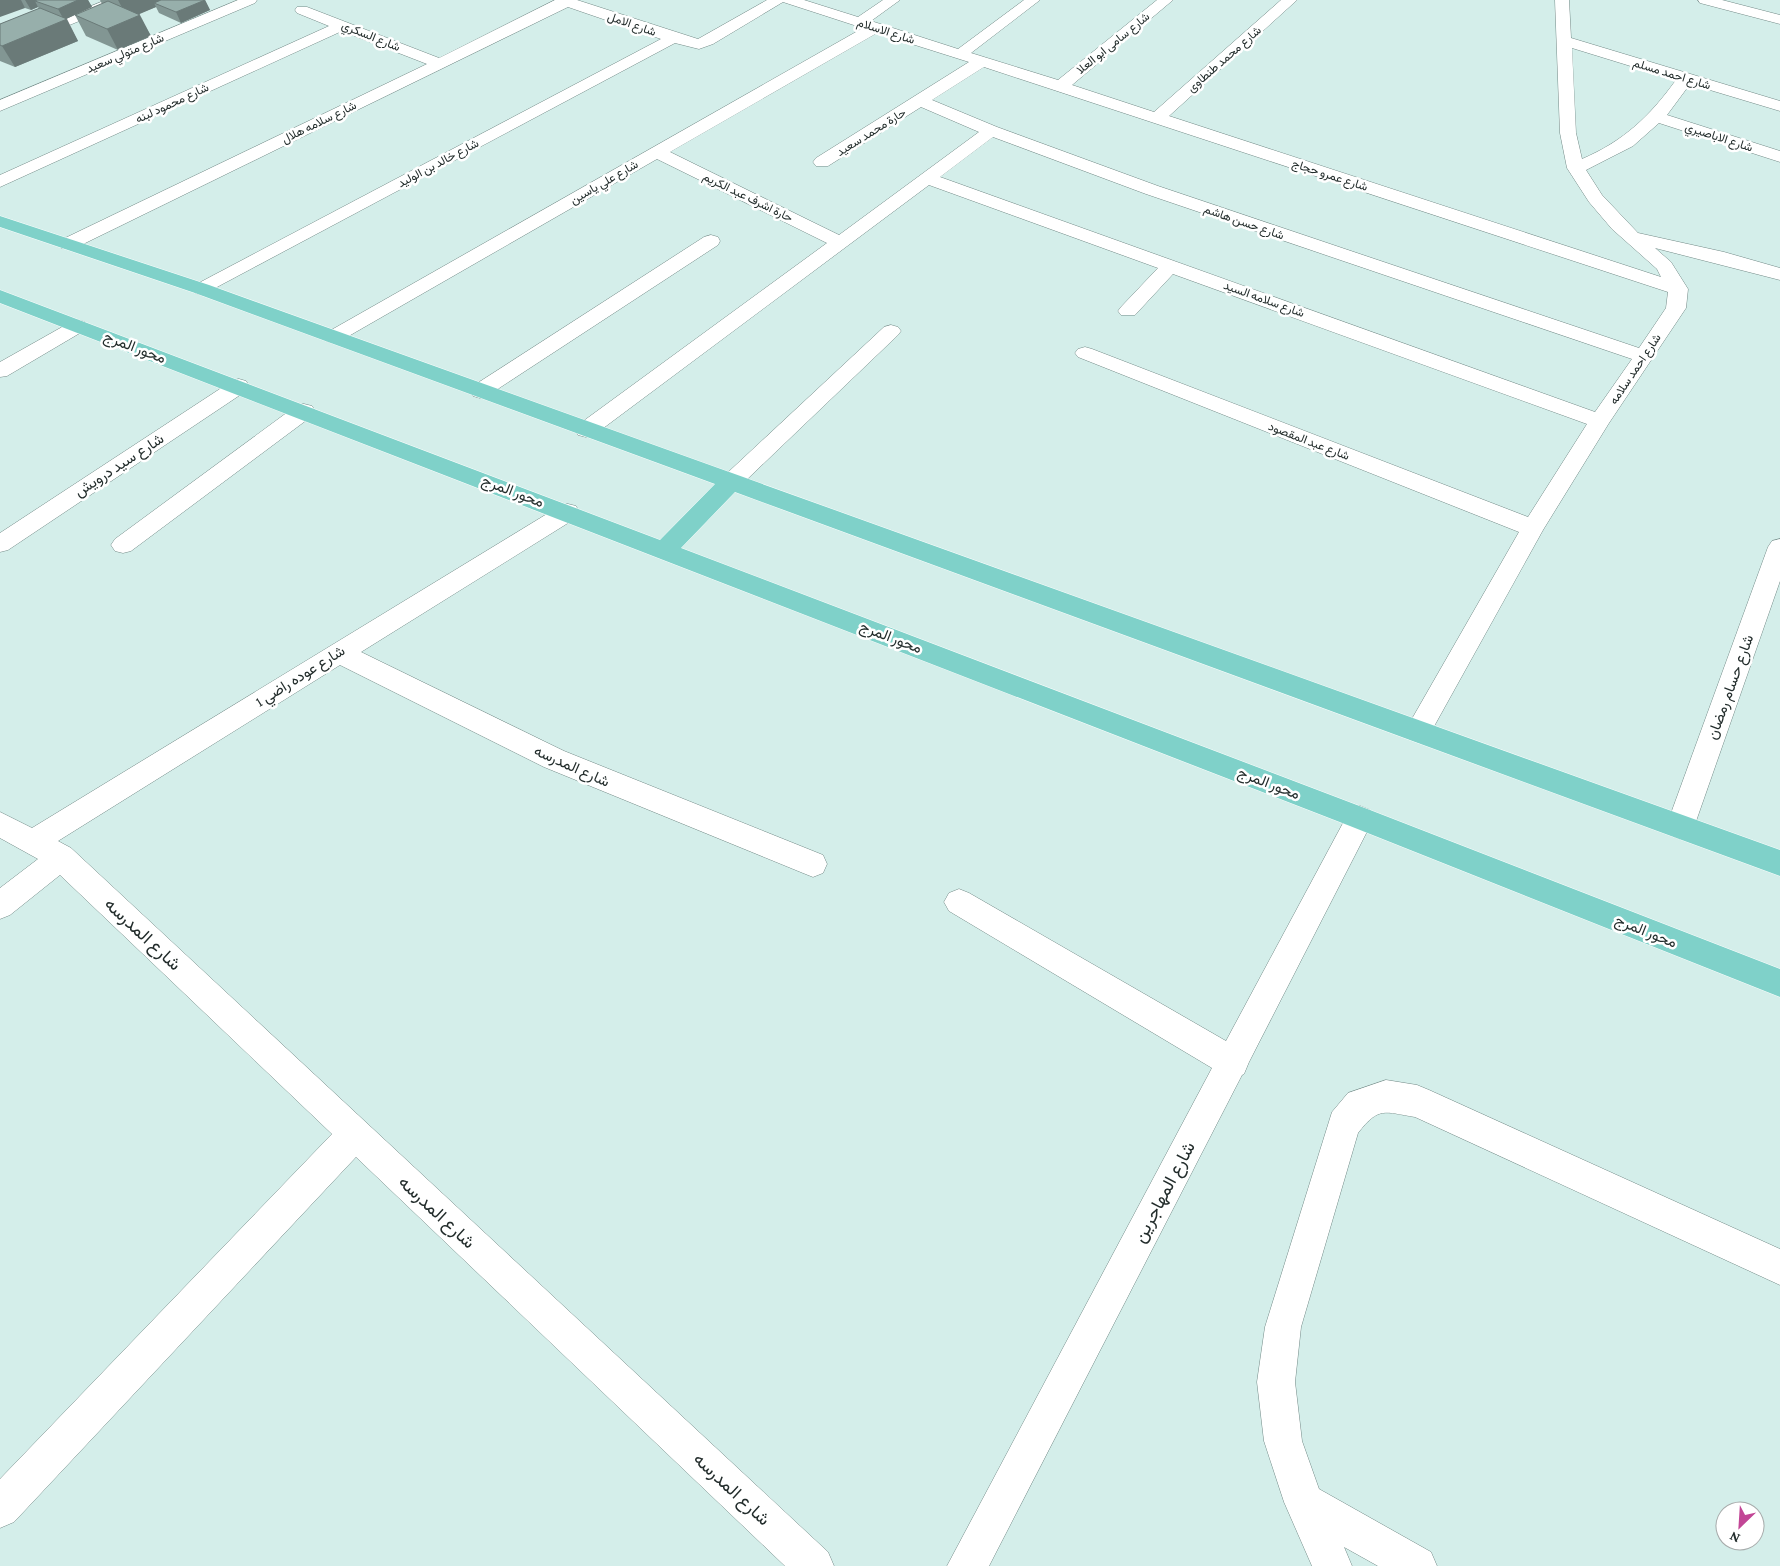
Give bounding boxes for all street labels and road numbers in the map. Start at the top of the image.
street label: شارع الامل [605,9,658,41]
street label: شارع سامى ابو العلا [1074,9,1154,78]
street label: شارع الاسلام [855,15,917,49]
street label: شارع السكري [339,18,402,57]
street label: شارع محمد طنطاوى [1184,23,1265,96]
street label: شارع متولي سعيد [84,30,167,78]
street label: شارع احمد مسلم [1631,56,1713,94]
street label: شارع محمود لبنه [133,80,212,128]
street label: شارع سلامه هلال [279,98,359,148]
street label: حارة محمد سعيد [834,105,909,160]
street label: شارع الاباصيري [1682,119,1755,157]
street label: شارع خالد بن الوليد [395,136,482,192]
street label: شارع عمرو حجاج [1290,156,1370,196]
street label: شارع علي ياسين [567,157,642,210]
street label: حارة اشرف عبد الكريم [700,169,795,226]
street label: شارع حسن هاشم [1201,202,1286,244]
street label: شارع سلامه السيد [1221,278,1306,322]
street label: محور المرج [101,328,168,369]
street label: شارع احمد سلامه [1606,331,1665,408]
street label: شارع عبد المقصود [1266,419,1352,465]
street label: شارع سيد درويش [71,430,168,502]
street label: محور المرج [479,472,546,513]
street label: محور المرج [857,618,924,659]
street label: شارع حسام رمضان [1704,632,1759,743]
street label: شارع عوده راضي 1 [252,642,350,714]
street label: شارع المدرسه [531,742,612,793]
street label: محور المرج [1235,764,1302,805]
street label: شارع المدرسه [99,894,185,976]
street label: محور المرج [1612,911,1679,953]
street label: شارع المهاجرين [1129,1138,1201,1247]
street label: شارع المدرسه [393,1172,479,1254]
street label: شارع المدرسه [688,1449,774,1531]

